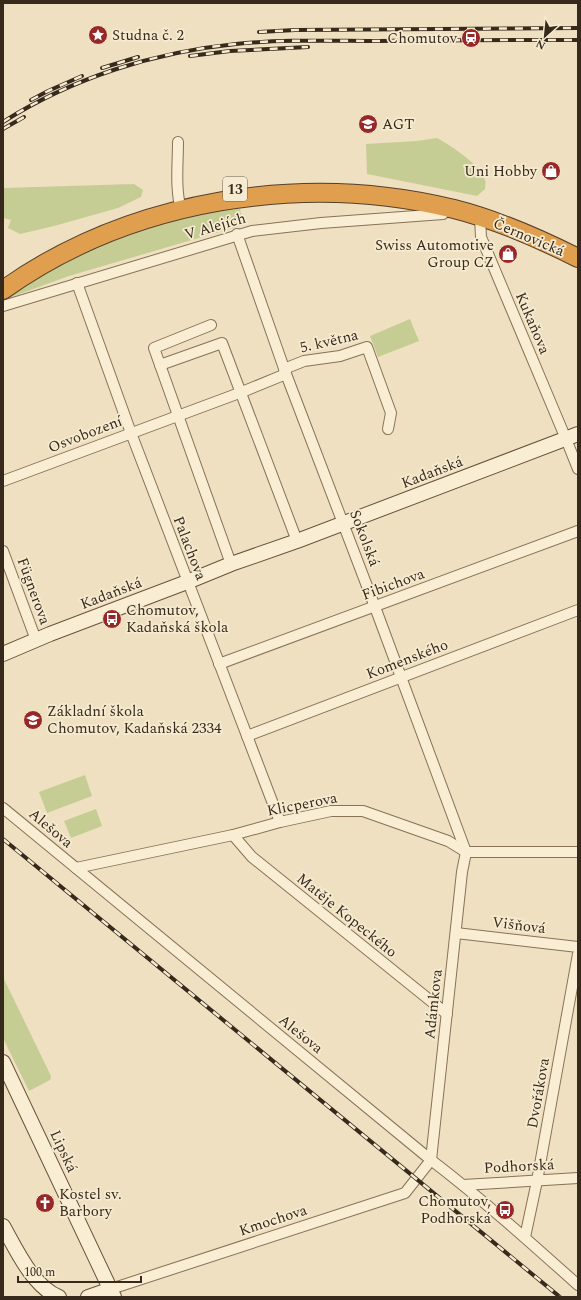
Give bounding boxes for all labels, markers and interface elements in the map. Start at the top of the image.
north arrow [525,16,565,56]
place icon: Studna č. 2 [87,24,109,46]
place label: Studna č. 2 [112,24,184,47]
place label: Chomutov [387,27,458,50]
station icon: Chomutov [460,27,482,49]
text: N [533,35,549,54]
school or university icon: AGT [357,113,379,135]
place label: AGT [382,113,414,136]
place label: Uni Hobby [464,160,538,183]
shop icon: Uni Hobby [540,160,562,182]
road number: 13 [223,177,247,201]
street label: V Alejích [182,207,249,246]
street label: Černovická [490,212,569,263]
place label: Swiss Automotive Group CZ [375,234,494,274]
shop icon: Swiss Automotive Group CZ [497,243,519,265]
street label: Kukaňova [509,289,556,358]
street label: 5. května [298,323,361,359]
street label: Osvobození [45,409,127,459]
street label: Kadaňská [398,450,467,495]
street label: Sokolská [343,507,386,570]
street label: Palachova [167,513,212,584]
street label: Fügnerova [11,554,57,629]
street label: Fibichova [359,562,428,606]
street label: Kadaňská [77,571,146,616]
place label: Chomutov, Kadaňská škola [126,599,229,639]
bus stop icon: Chomutov, Kadaňská škola [101,608,123,630]
street label: Komenského [363,633,452,686]
place label: Základní škola Chomutov, Kadaňská 2334 [47,700,222,740]
school or university icon: Základní škola Chomutov, Kadaňská 2334 [22,709,44,731]
street label: Klicperova [265,786,340,823]
street label: Alešova [23,803,78,854]
street label: Matěje Kopeckého [291,868,402,963]
street label: Višňová [491,911,548,940]
street label: Adámkova [418,967,449,1040]
street label: Alešova [273,1009,329,1060]
street label: Dvořákova [521,1055,556,1130]
street label: Lipská [44,1126,84,1177]
street label: Podhorská [483,1153,556,1180]
place label: Kostel sv. Barbory [59,1183,122,1223]
place label: Chomutov, Podhorská [418,1190,492,1230]
church icon: Kostel sv. Barbory [34,1192,56,1214]
street label: Kmochova [236,1198,311,1242]
bus stop icon: Chomutov, Podhorská [494,1199,516,1221]
scale bar [18,1258,141,1284]
text: 100 m [24,1263,55,1282]

